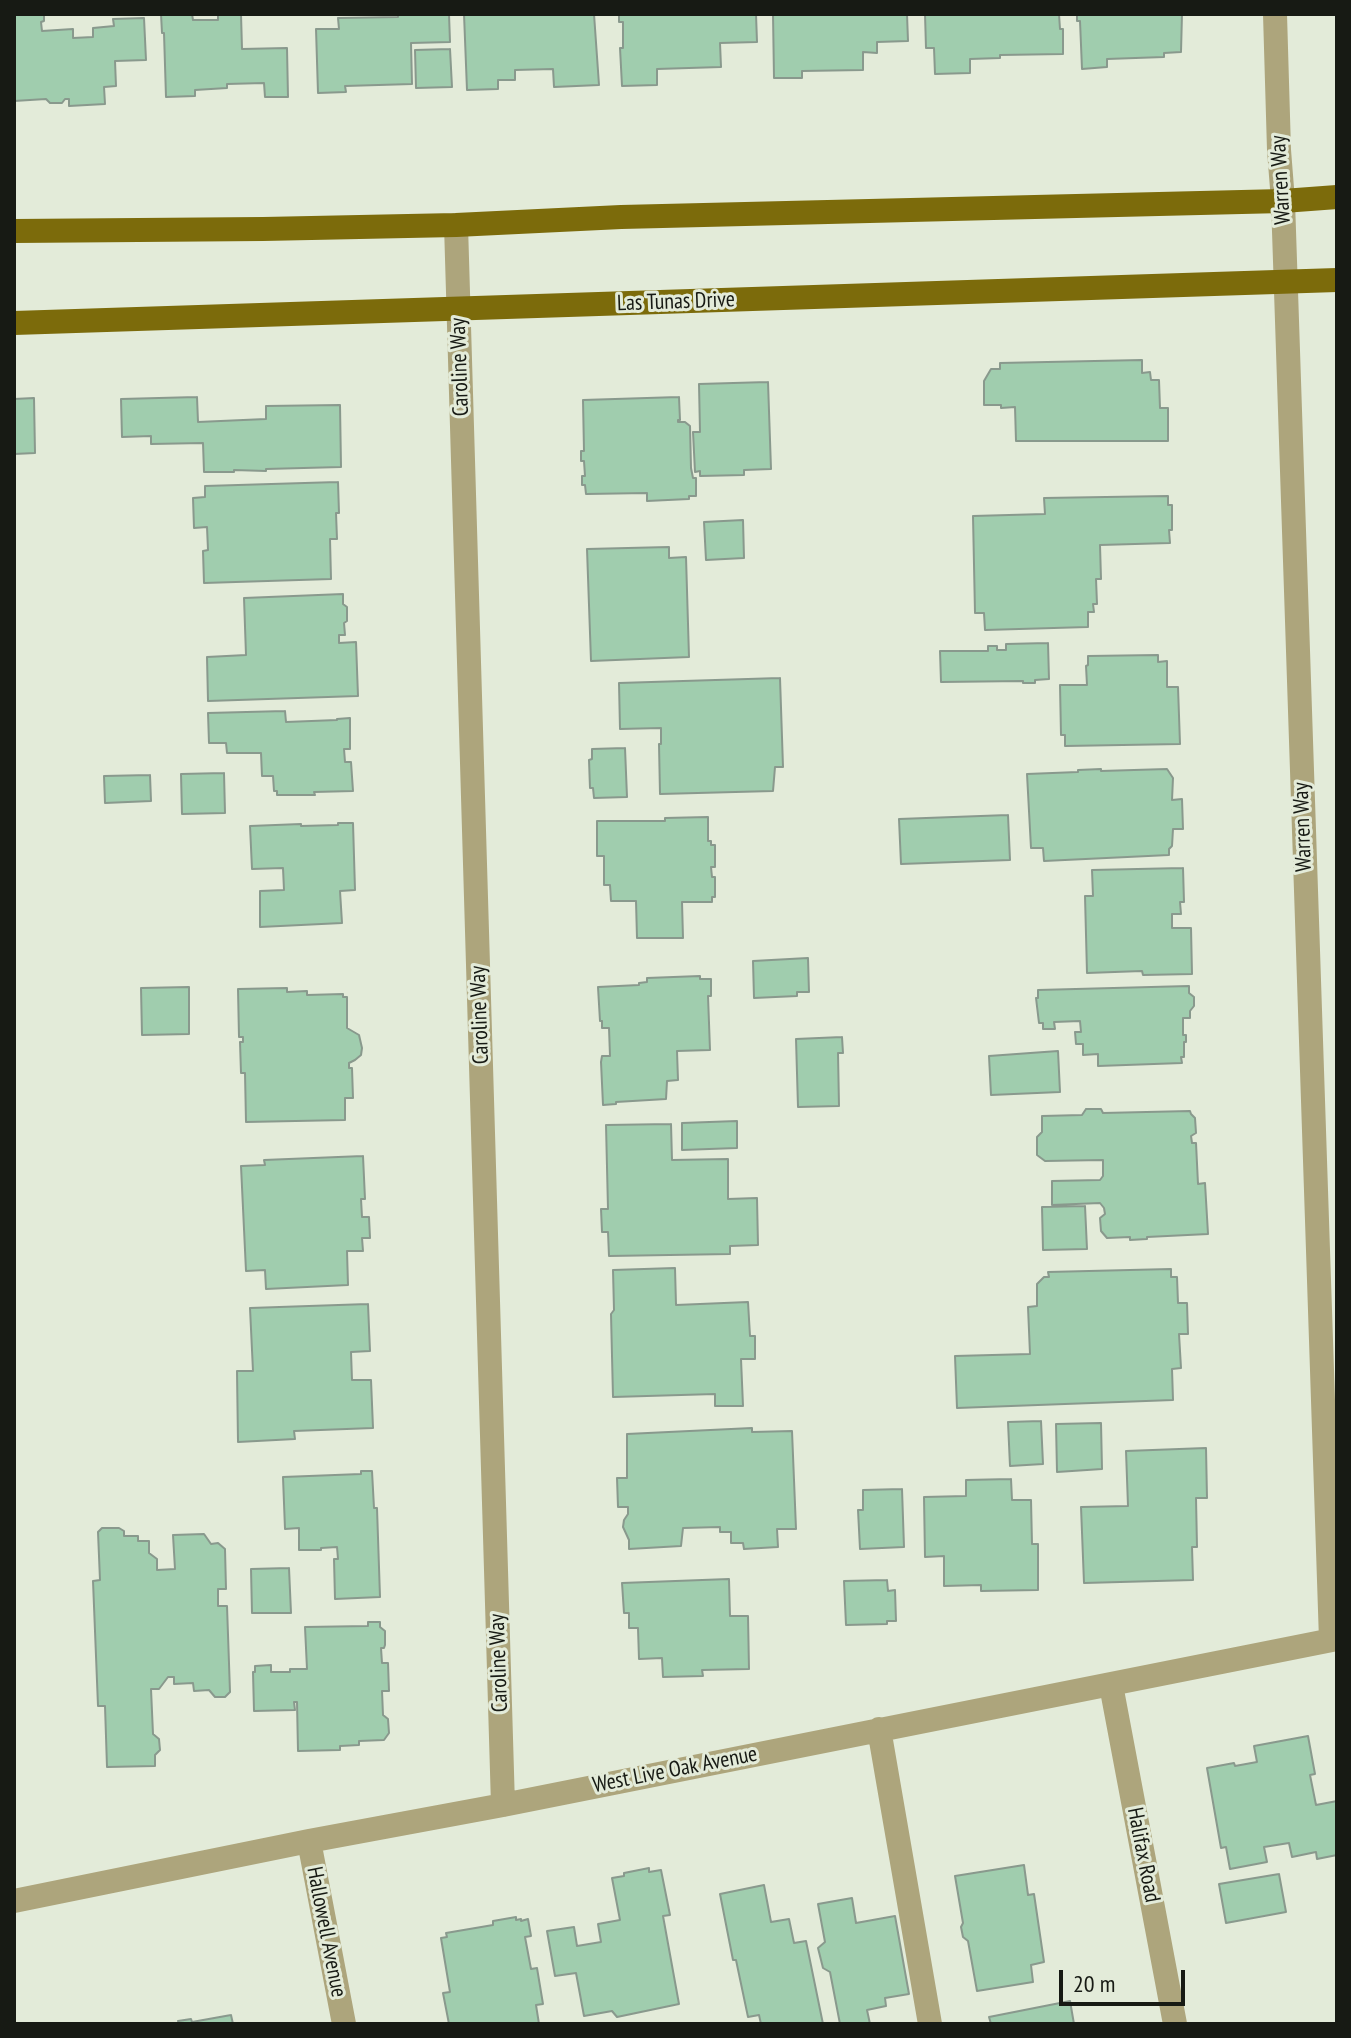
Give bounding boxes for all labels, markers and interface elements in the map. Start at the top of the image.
street label: Warren Way [1265,135,1297,225]
street label: Las Tunas Drive [617,287,735,317]
street label: Caroline Way [445,317,475,417]
street label: Warren Way [1288,782,1318,872]
street label: Caroline Way [465,965,495,1065]
street label: Caroline Way [484,1613,514,1713]
street label: West Live Oak Avenue [590,1741,760,1799]
street label: Halifax Road [1121,1805,1165,1905]
street label: Hallowell Avenue [300,1864,352,2000]
scale bar [1063,1954,1189,2004]
text: 20 m [1073,1968,1115,1999]

